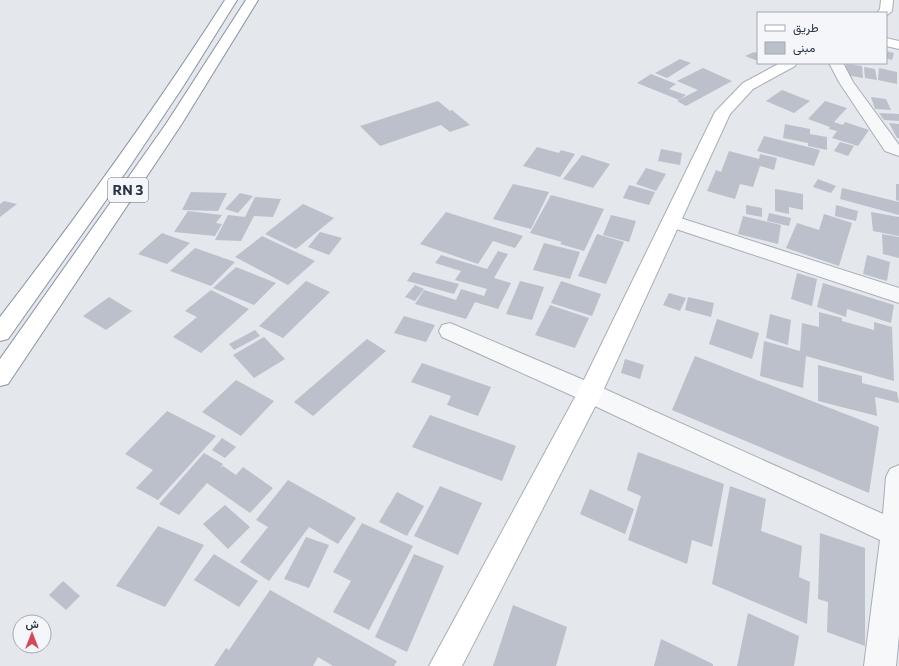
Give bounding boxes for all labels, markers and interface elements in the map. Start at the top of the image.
legend [757,12,887,64]
text: طريق [793,20,819,36]
text: مبنى [793,40,815,56]
road number: RN 3 [108,178,148,202]
north arrow [12,614,52,654]
text: ش [25,617,39,631]

